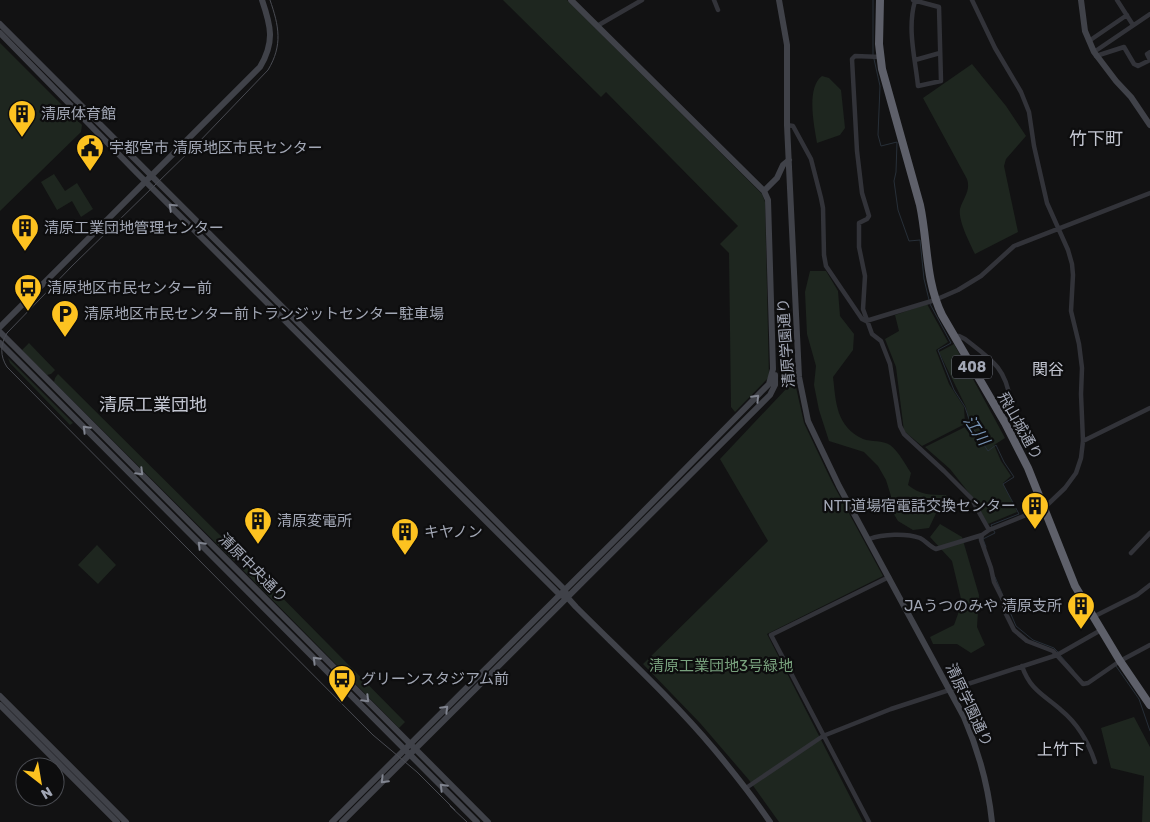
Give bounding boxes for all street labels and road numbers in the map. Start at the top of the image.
street label: 清原学園通り [774,297,798,389]
road number: 408 [952,356,992,378]
street label: 飛山城通り [994,389,1046,463]
street label: 清原中央通り [215,530,291,606]
street label: 清原学園通り [942,660,996,750]

